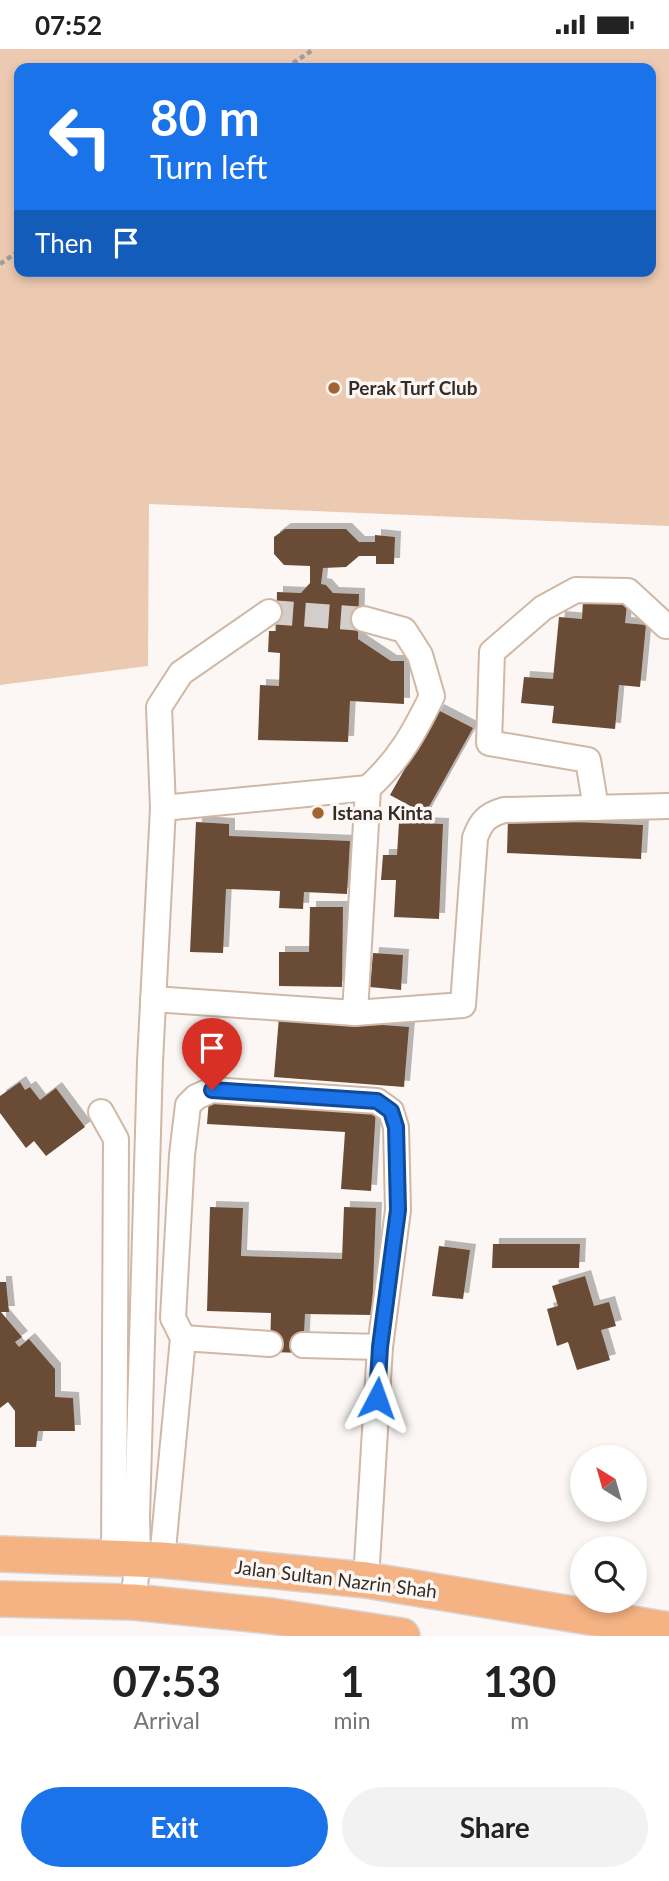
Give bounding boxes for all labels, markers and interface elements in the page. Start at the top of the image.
text: 07:52 [35,9,102,41]
text: 80 m [150,88,260,146]
icon: left [35,91,126,182]
text: Turn left [150,147,267,186]
icon: arrive [107,224,145,262]
text: Then [35,227,93,259]
place label: Perak Turf Club [348,376,478,399]
marker: Perak Turf Club [326,380,342,396]
place label: Istana Kinta [332,801,433,824]
marker: Istana Kinta [310,805,326,821]
pin [182,1018,242,1090]
icon: arrive [193,1029,231,1067]
position arrow [340,1361,414,1435]
north arrow [570,1445,648,1523]
map controls [570,1445,647,1613]
button: search [570,1536,647,1613]
street label: Jalan Sultan Nazrin Shah [234,1555,438,1602]
text: 07:53 [113,1656,221,1706]
text: 1 [340,1656,364,1706]
text: 130 [483,1656,556,1706]
text: Arrival [134,1706,200,1734]
text: min [333,1706,371,1734]
text: m [510,1706,529,1734]
button: Exit [21,1787,328,1867]
button: Share [342,1787,648,1867]

